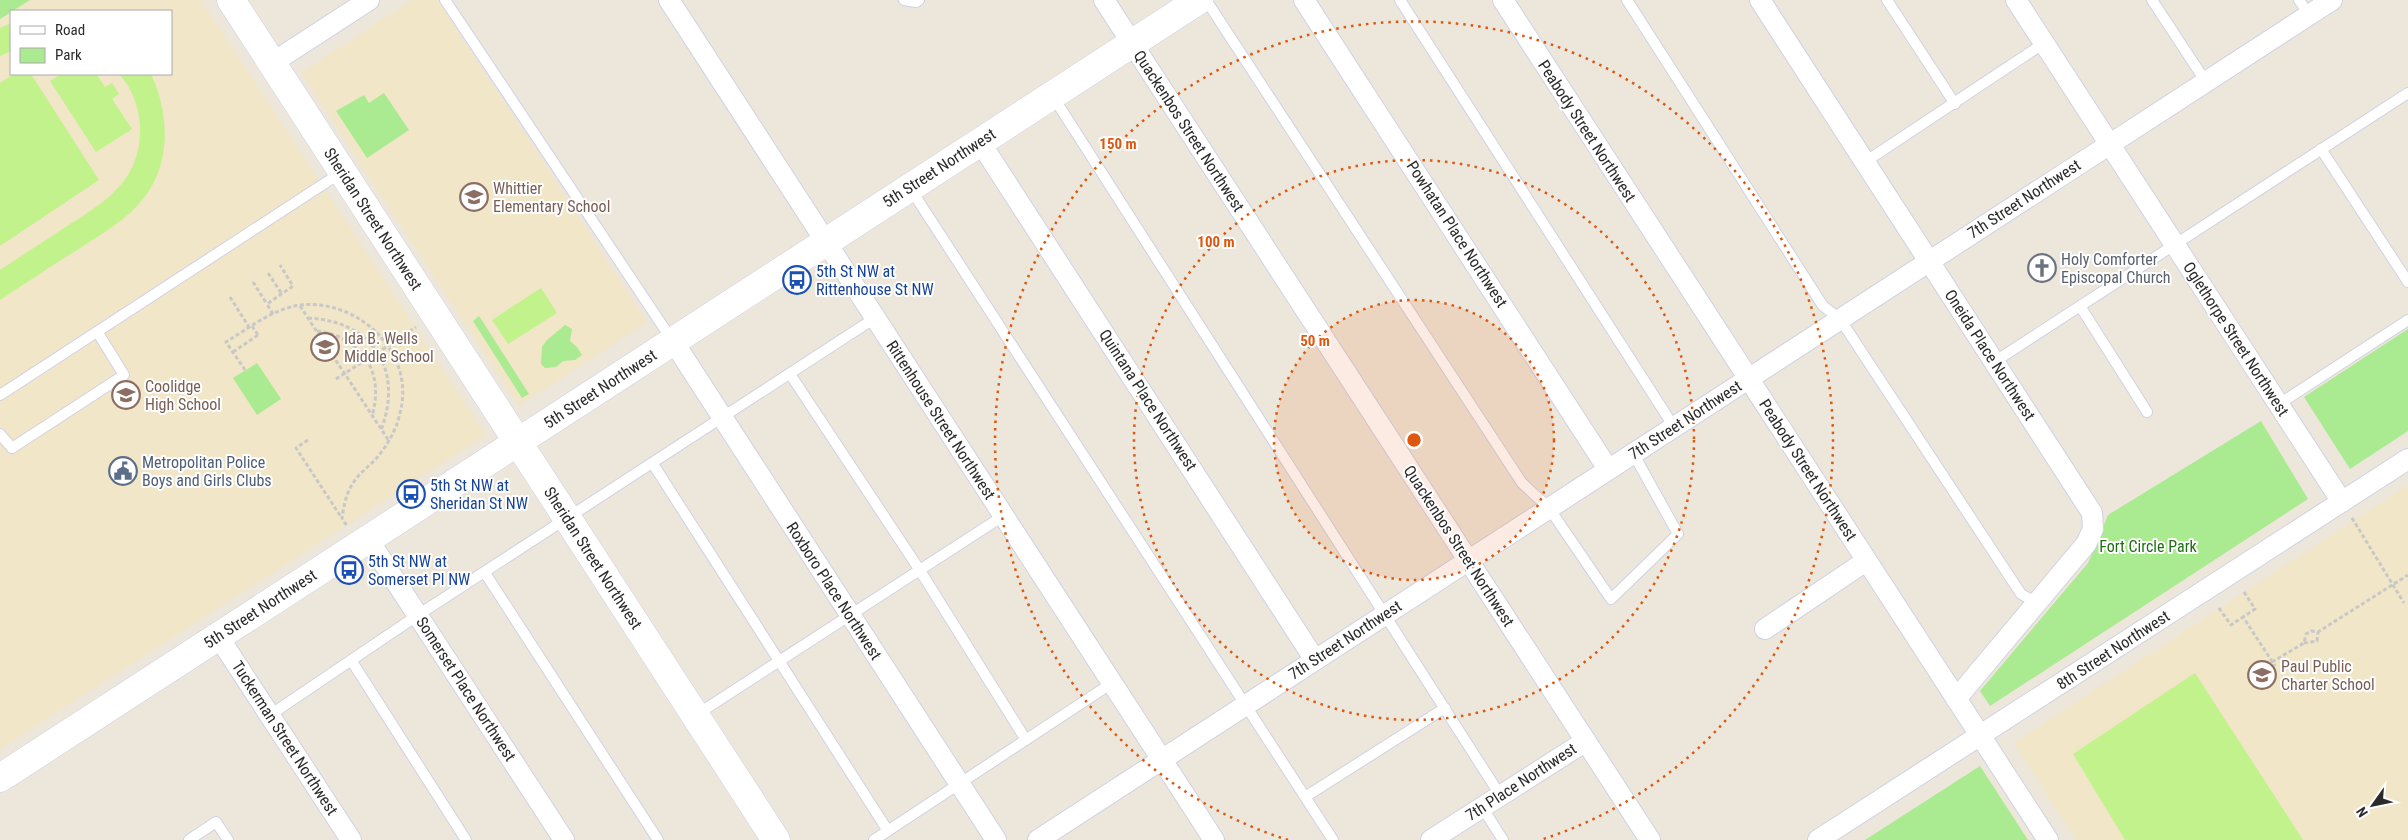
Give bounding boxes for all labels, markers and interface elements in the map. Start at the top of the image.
legend [10,10,172,75]
text: Road [55,21,85,39]
text: Park [55,46,82,64]
street label: Quackenbos Street Northwest [1130,47,1248,215]
street label: Peabody Street Northwest [1534,57,1640,206]
street label: 5th Street Northwest [879,124,999,212]
text: 150 m [1099,135,1137,153]
street label: Sheridan Street Northwest [320,144,426,294]
street label: 7th Street Northwest [1964,155,2084,243]
street label: Powhatan Place Northwest [1403,157,1512,311]
place label: Whittier Elementary School [493,179,610,216]
school or university icon: Whittier Elementary School [459,182,489,212]
text: 100 m [1197,233,1235,251]
place label: Holy Comforter Episcopal Church [2061,250,2171,287]
church icon: Holy Comforter Episcopal Church [2027,253,2057,283]
street label: Oglethorpe Street Northwest [2179,258,2293,420]
place label: 5th St NW at Rittenhouse St NW [816,262,934,299]
bus stop icon: 5th St NW at Rittenhouse St NW [782,265,812,295]
street label: Oneida Place Northwest [1941,286,2040,424]
street label: Quintana Place Northwest [1095,326,1201,474]
place label: Ida B. Wells Middle School [344,329,434,366]
school or university icon: Ida B. Wells Middle School [310,332,340,362]
text: 50 m [1300,332,1330,350]
street label: Rittenhouse Street Northwest [882,337,1000,503]
street label: 5th Street Northwest [540,345,660,433]
street label: 7th Street Northwest [1625,376,1745,464]
place label: Coolidge High School [145,377,221,414]
school or university icon: Coolidge High School [111,380,141,410]
street label: Peabody Street Northwest [1755,396,1861,545]
centre of rings [1405,431,1423,449]
place label: Metropolitan Police Boys and Girls Clubs [142,453,272,490]
public building icon: Metropolitan Police Boys and Girls Clubs [108,456,138,486]
street label: Quackenbos Street Northwest [1400,462,1518,630]
place label: 5th St NW at Sheridan St NW [430,476,528,513]
bus stop icon: 5th St NW at Sheridan St NW [396,479,426,509]
street label: Sheridan Street Northwest [540,483,646,633]
street label: Roxboro Place Northwest [782,519,886,664]
park label: Fort Circle Park [2099,537,2198,556]
place label: 5th St NW at Somerset Pl NW [368,552,470,589]
bus stop icon: 5th St NW at Somerset Pl NW [334,555,364,585]
street label: 5th Street Northwest [200,565,320,653]
street label: 7th Street Northwest [1285,596,1405,684]
street label: 8th Street Northwest [2053,606,2173,694]
street label: Somerset Place Northwest [412,613,520,765]
street label: Tuckerman Street Northwest [228,657,342,819]
place label: Paul Public Charter School [2281,657,2375,694]
school or university icon: Paul Public Charter School [2247,660,2277,690]
street label: 7th Place Northwest [1462,739,1580,825]
north arrow [2348,780,2398,830]
text: N [2353,804,2371,820]

